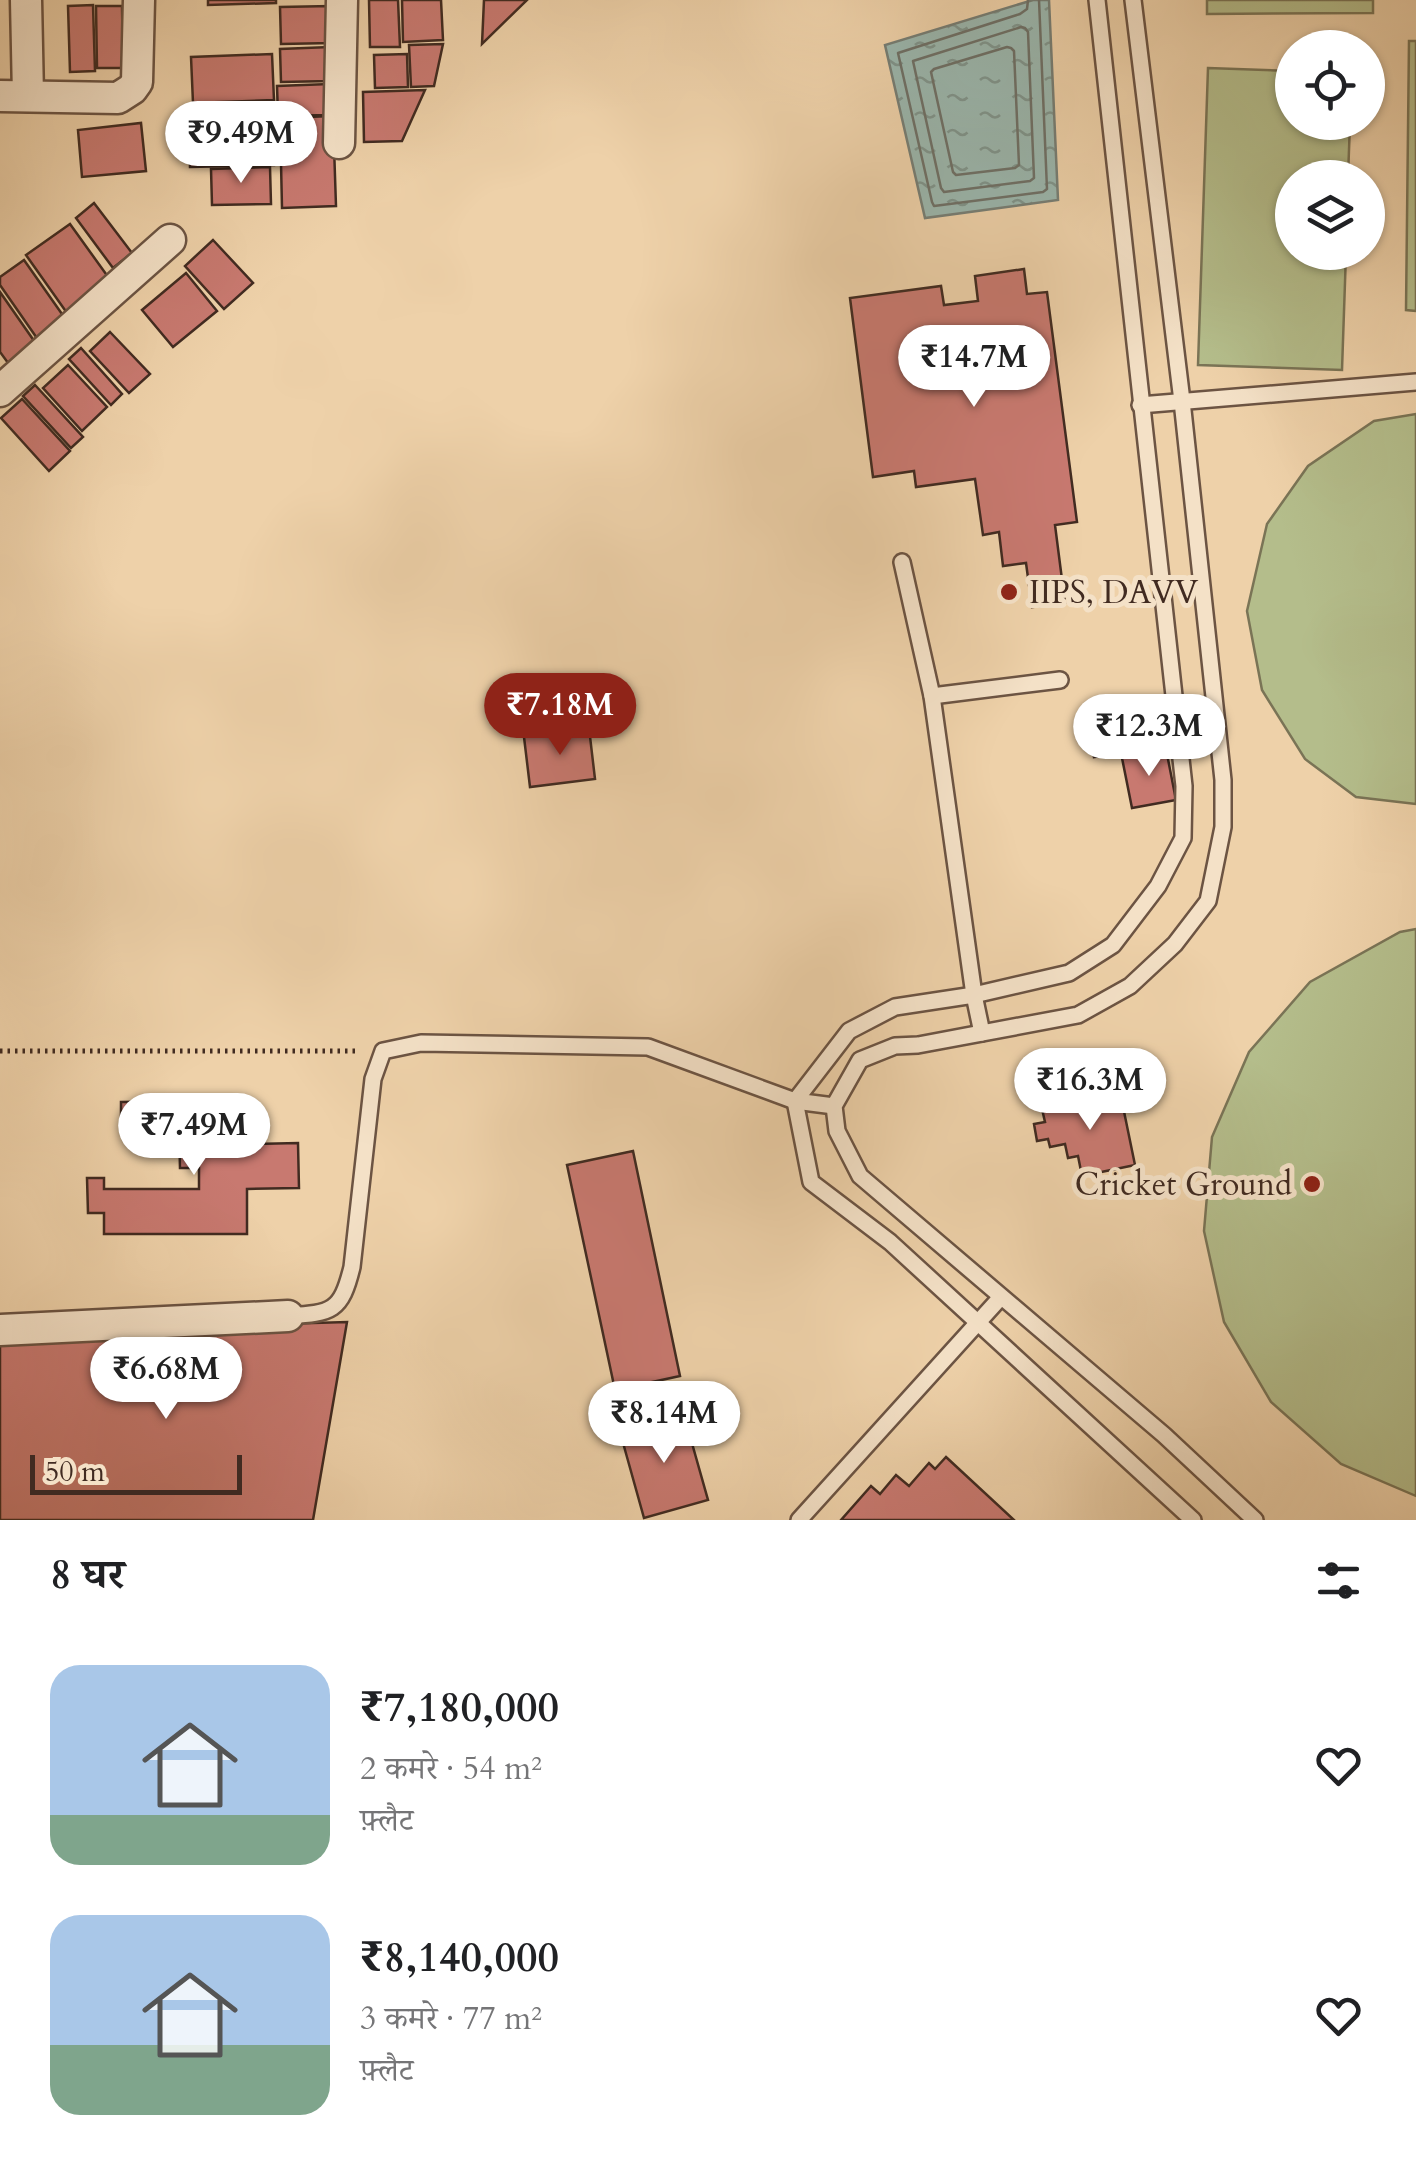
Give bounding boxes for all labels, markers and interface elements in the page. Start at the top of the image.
map controls [1275,30,1385,270]
button: locate [1275,30,1385,140]
pin: ₹9.49M [160,101,322,186]
text: ₹9.49M [187,111,295,155]
button: layers [1275,160,1385,270]
pin: ₹14.7M [893,325,1055,410]
text: ₹14.7M [920,335,1028,379]
place label: IIPS, DAVV [1029,571,1199,615]
marker: IIPS, DAVV [998,581,1020,603]
pin: ₹7.18M [479,673,641,758]
text: ₹7.18M [506,683,614,727]
pin: ₹12.3M [1068,694,1230,779]
text: ₹12.3M [1095,704,1203,748]
pin: ₹16.3M [1009,1048,1171,1133]
text: ₹16.3M [1036,1058,1144,1102]
pin: ₹7.49M [113,1093,275,1178]
text: ₹7.49M [140,1103,248,1147]
place label: Cricket Ground [1075,1163,1292,1207]
marker: Cricket Ground [1301,1173,1323,1195]
pin: ₹6.68M [85,1337,247,1422]
text: ₹6.68M [112,1347,220,1391]
pin: ₹8.14M [583,1381,745,1466]
text: ₹8.14M [610,1391,718,1435]
scale bar [30,1450,242,1494]
text: 50 m [45,1453,105,1491]
text: 8 घर [50,1546,125,1603]
icon: filters [1311,1553,1366,1608]
text: ₹7,180,000 [360,1679,559,1736]
icon: home [130,1705,250,1825]
icon: heart [1311,1738,1366,1793]
text: 2 कमरे · 54 m² [360,1747,542,1791]
text: फ़्लैट [360,1799,413,1843]
text: ₹8,140,000 [360,1929,559,1986]
icon: home [130,1955,250,2075]
icon: heart [1311,1988,1366,2043]
text: 3 कमरे · 77 m² [360,1997,542,2041]
text: फ़्लैट [360,2049,413,2093]

